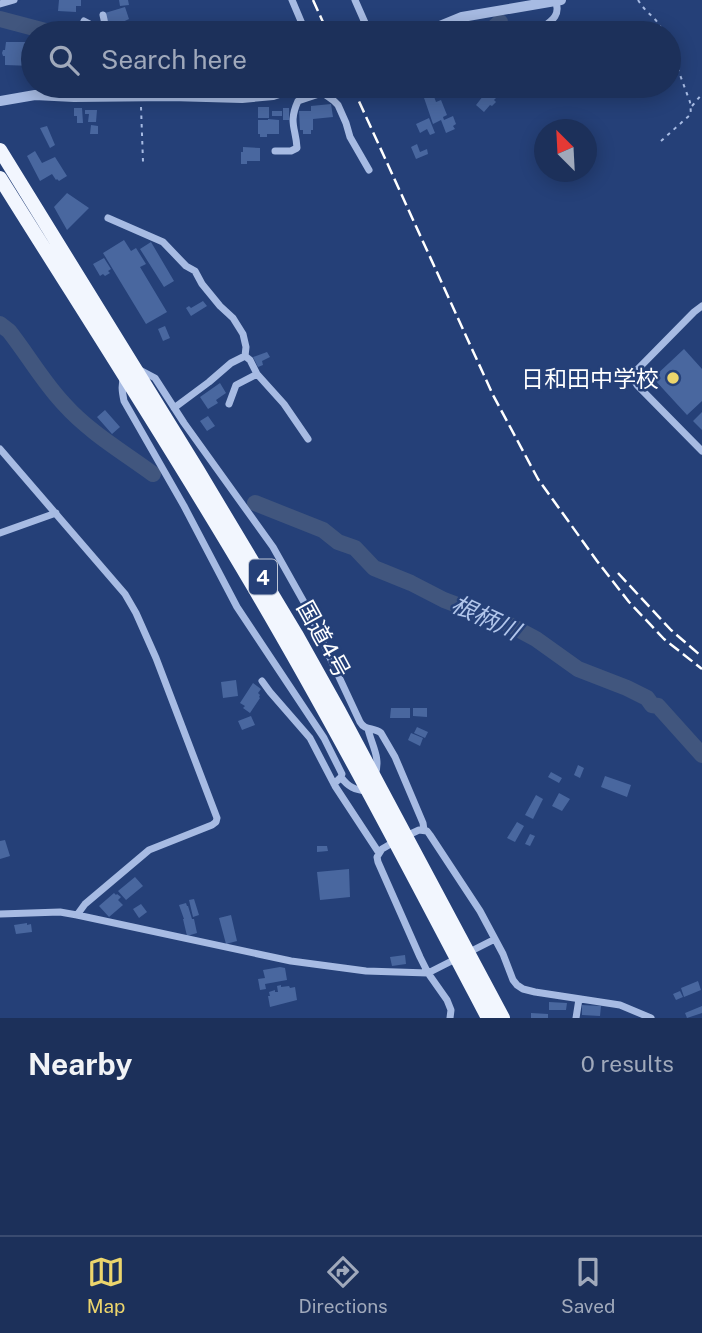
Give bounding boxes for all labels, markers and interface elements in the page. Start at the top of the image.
search box [21,21,681,98]
icon: search [45,41,83,79]
text: Search here [101,44,247,75]
north arrow [534,119,597,182]
place label: 日和田中学校 [521,365,659,392]
marker: 日和田中学校 [665,370,681,386]
road number: 4 [249,560,277,594]
water label: 根柄川 [447,589,527,646]
street label: 国道4号 [292,596,356,682]
text: Nearby [28,1046,132,1082]
text: 0 results [581,1050,674,1077]
tab: Map [87,1253,125,1317]
tab: Directions [298,1253,388,1317]
tab: Saved [561,1253,615,1317]

